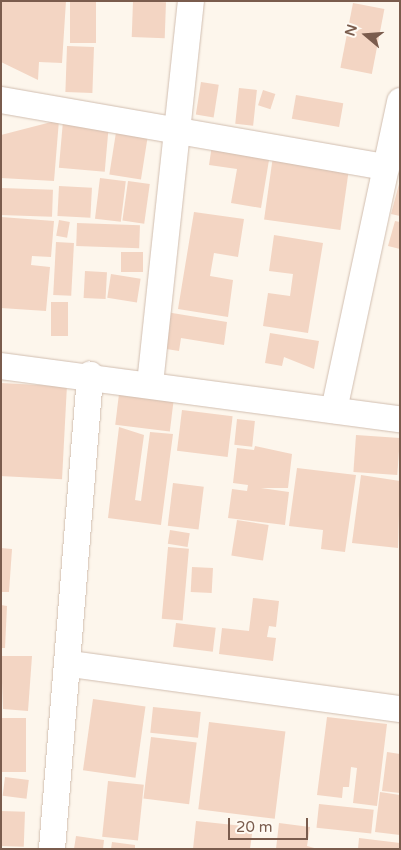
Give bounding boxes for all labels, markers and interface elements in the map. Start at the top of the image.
north arrow [341,10,391,60]
text: N [341,22,361,38]
scale bar [231,808,311,840]
text: 20 m [236,818,273,836]

